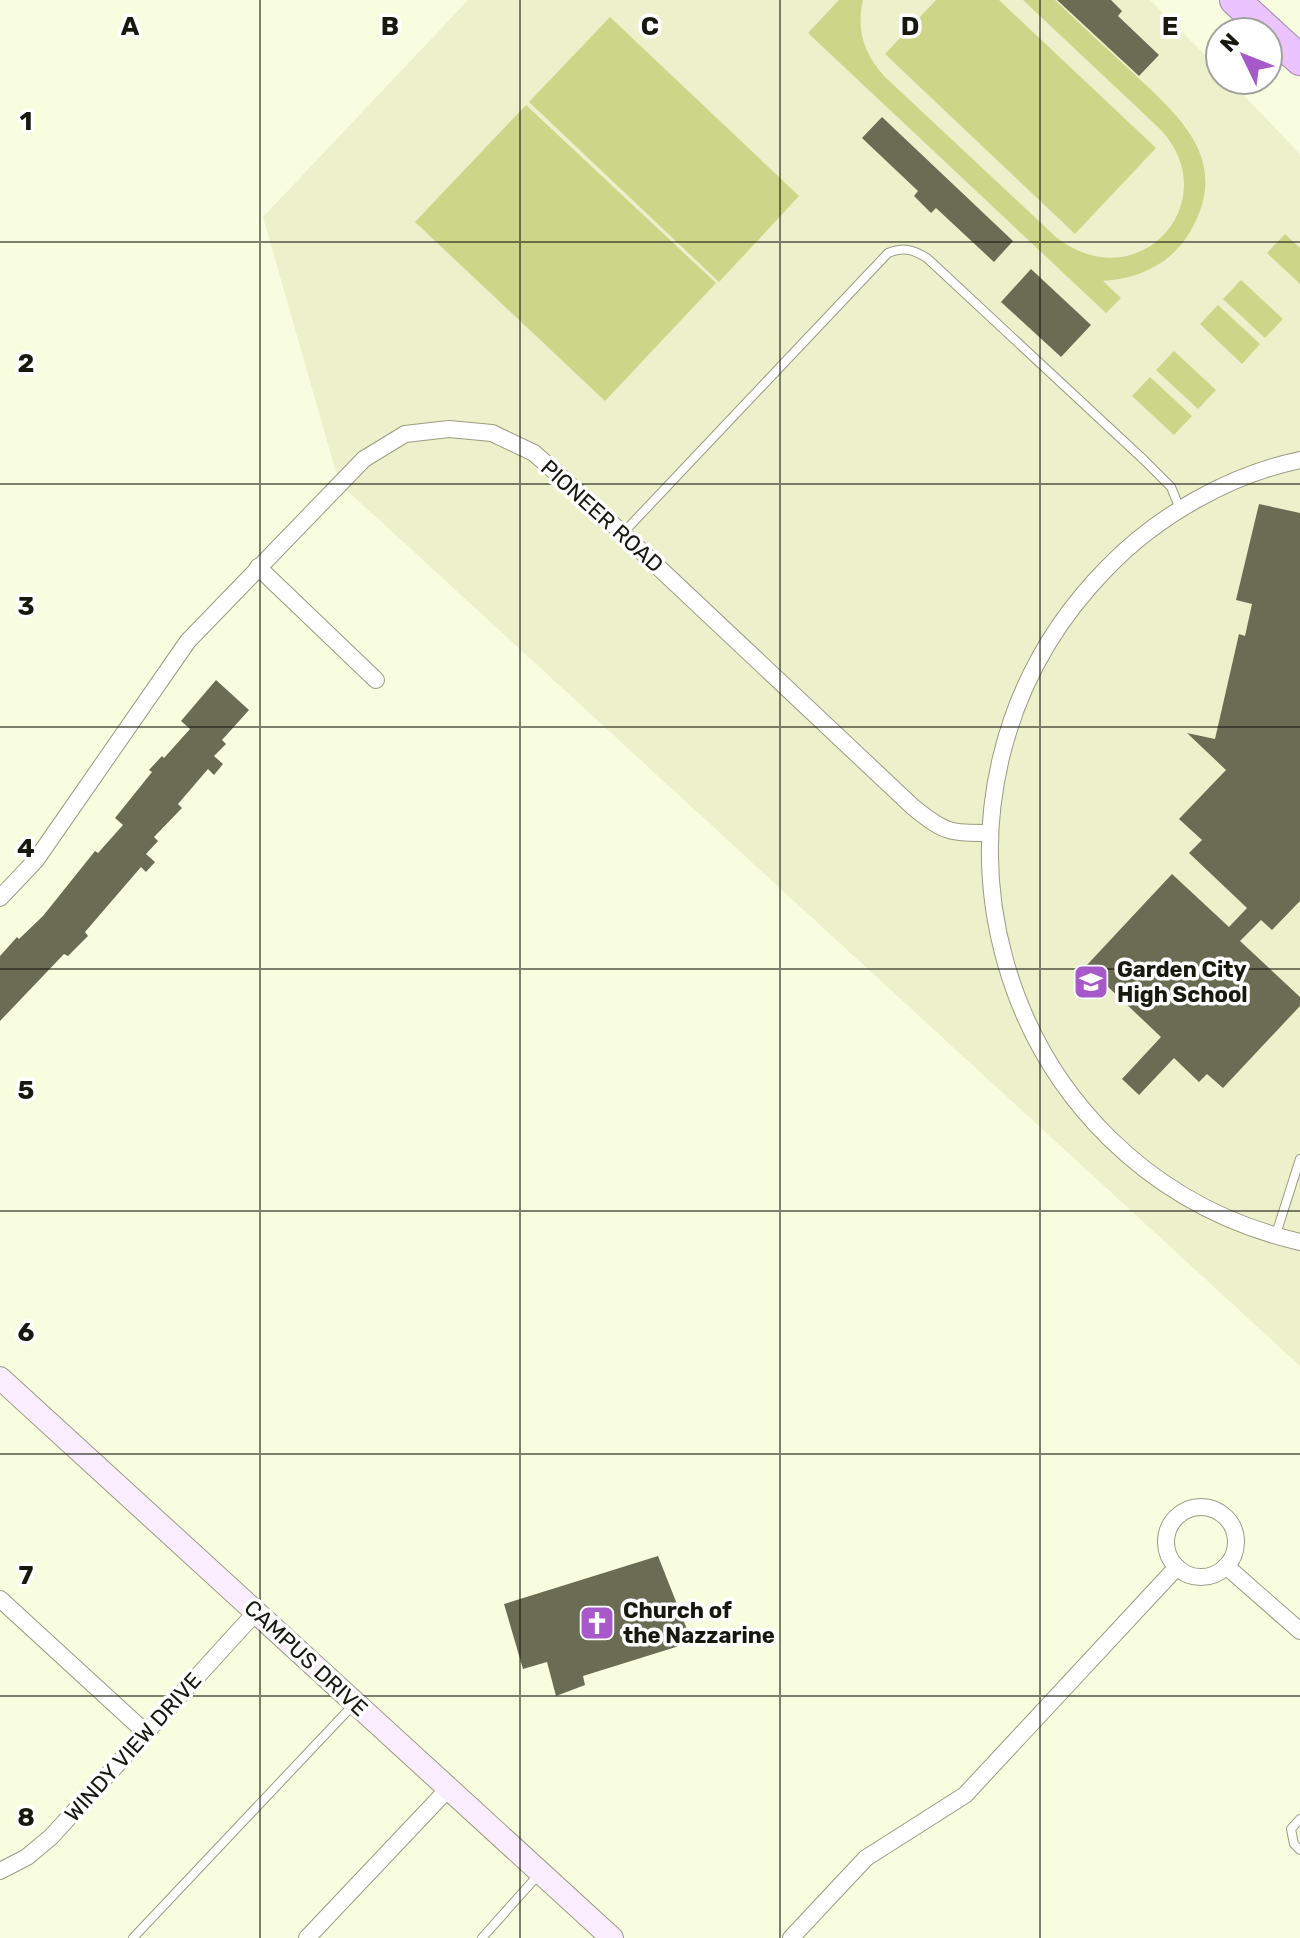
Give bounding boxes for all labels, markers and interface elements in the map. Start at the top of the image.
text: A [121,11,140,42]
text: B [381,11,399,42]
text: C [641,11,659,42]
text: D [901,11,919,42]
text: E [1162,11,1178,42]
north arrow [1204,16,1284,96]
text: N [1214,28,1245,58]
text: 1 [20,106,32,137]
text: 2 [18,348,34,379]
street label: PIONEER ROAD [535,454,669,578]
text: 3 [17,591,35,622]
text: 4 [17,833,35,864]
place label: Garden City High School [1117,956,1248,1008]
school or university icon: Garden City High School [1072,963,1110,1001]
text: 5 [18,1075,34,1106]
text: 6 [18,1317,35,1348]
text: 7 [19,1560,34,1591]
street label: CAMPUS DRIVE [239,1594,373,1722]
place label: Church of the Nazzarine [623,1597,775,1649]
church icon: Church of the Nazzarine [578,1604,616,1642]
street label: WINDY VIEW DRIVE [59,1667,207,1827]
text: 8 [17,1802,35,1833]

